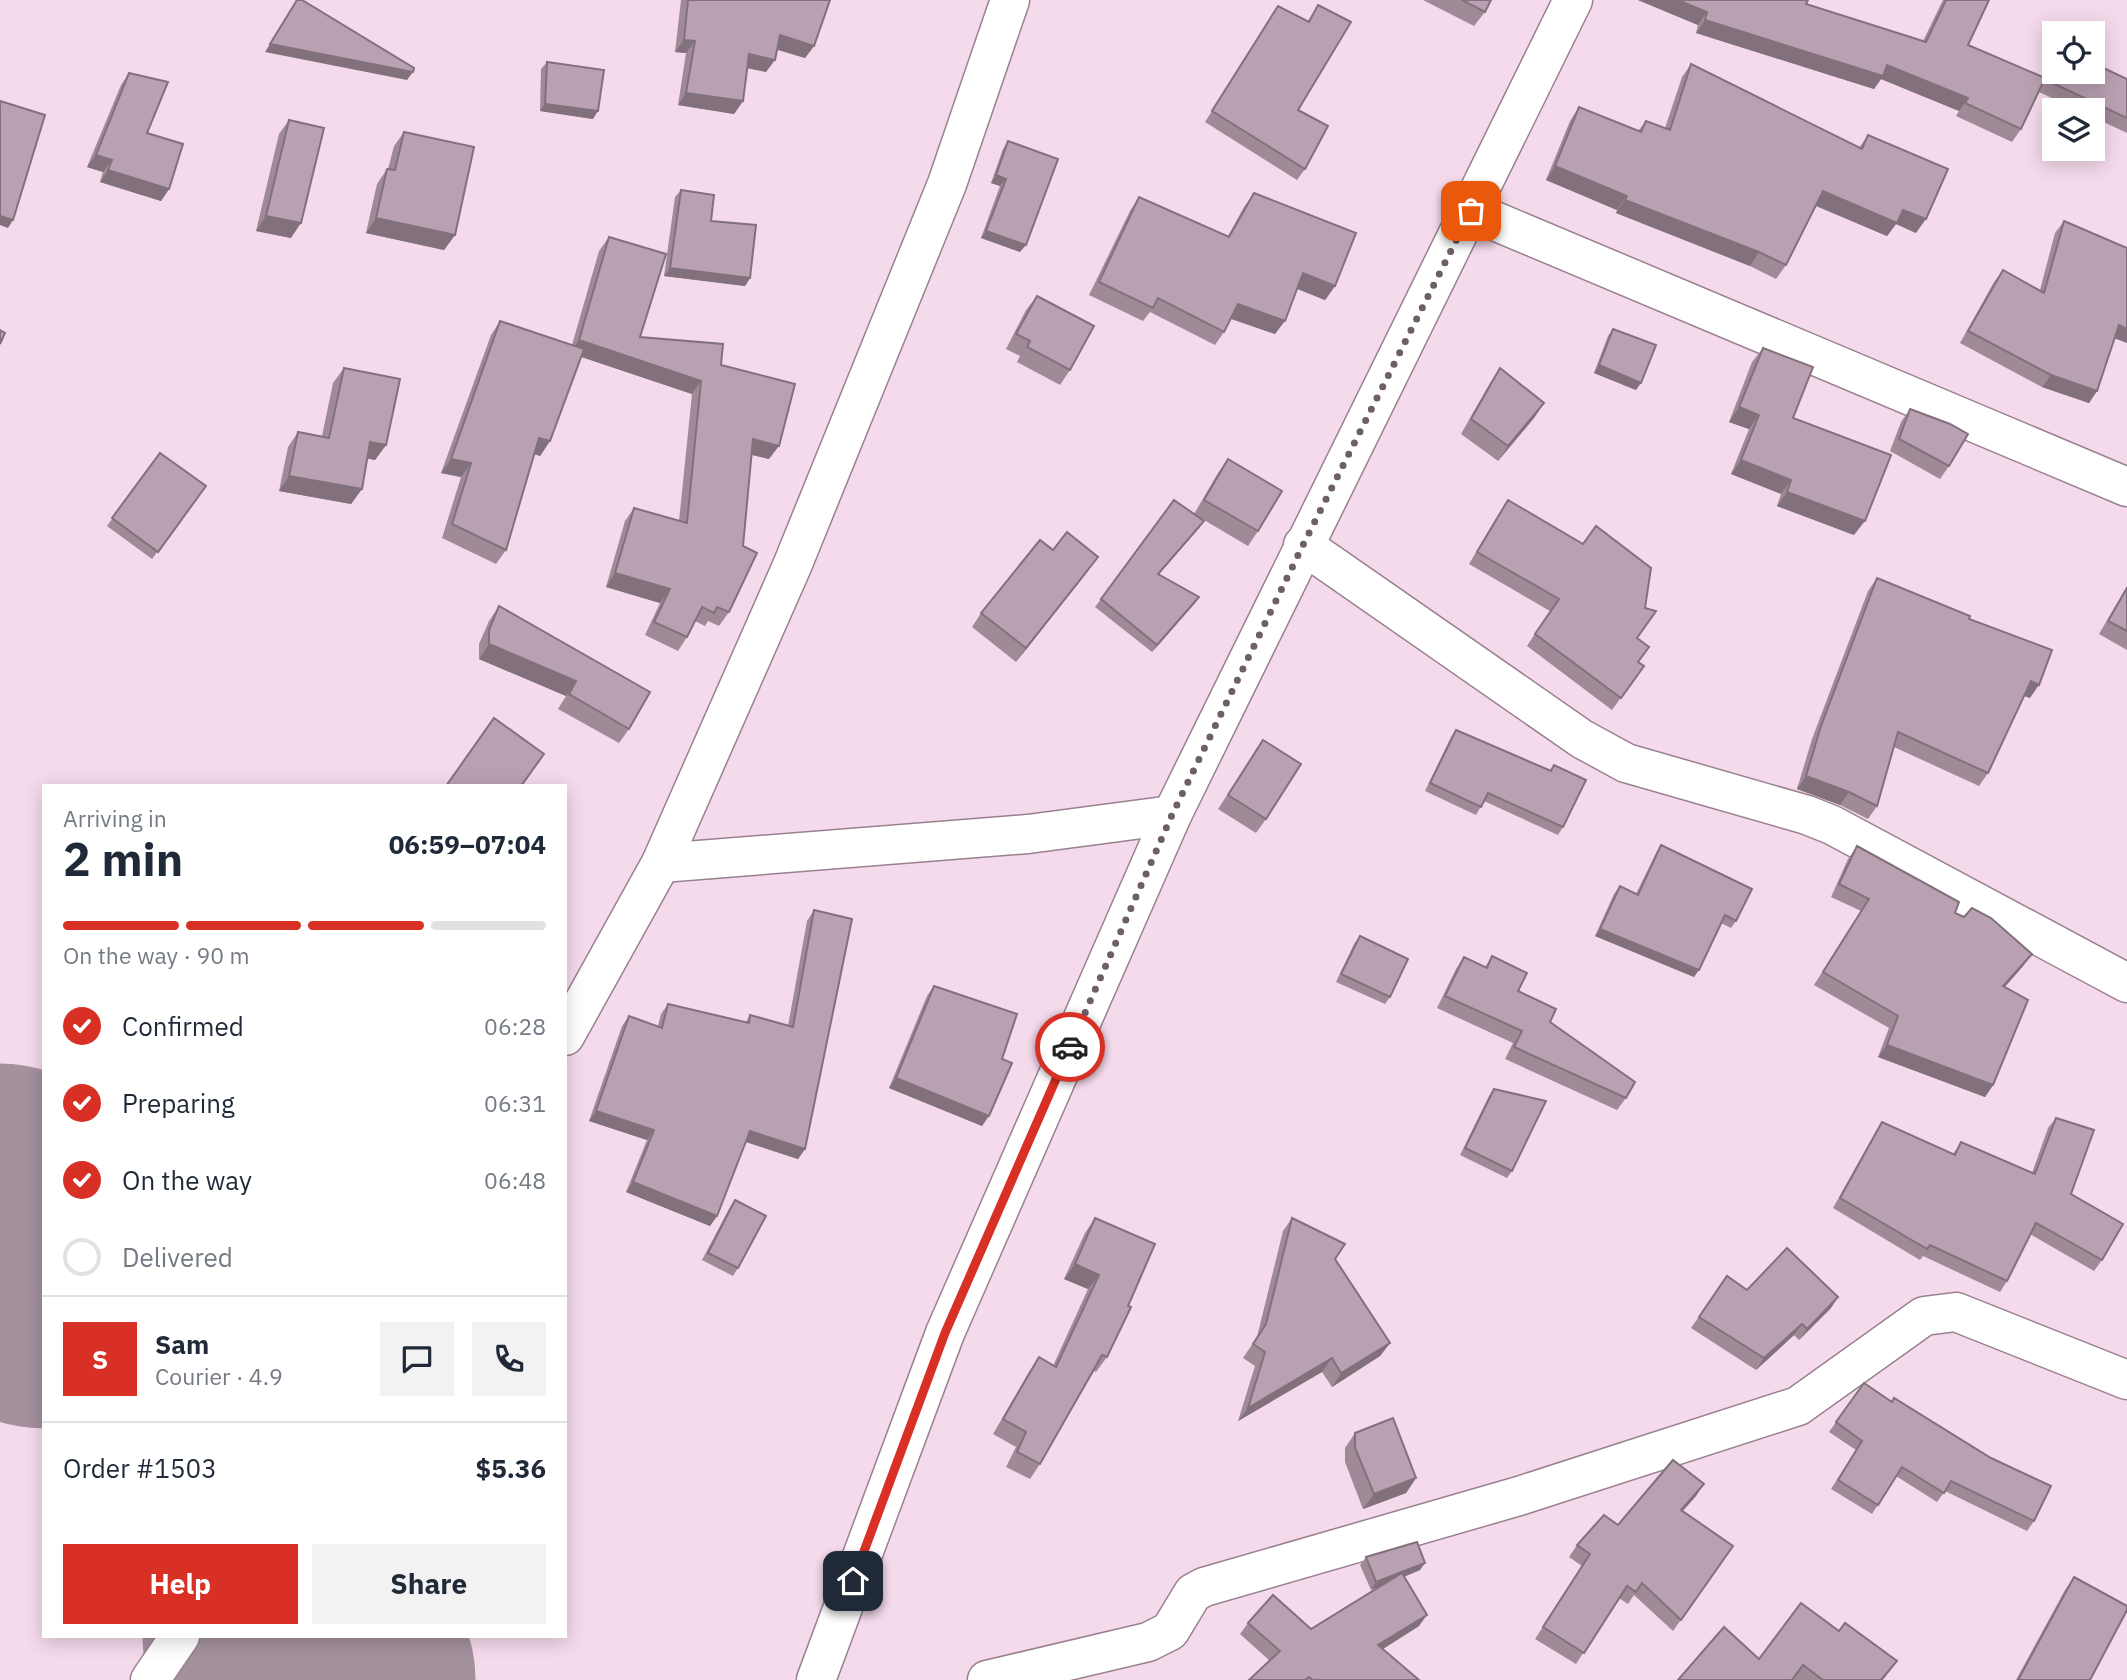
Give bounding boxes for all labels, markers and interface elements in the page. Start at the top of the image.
map controls [2042,21,2105,161]
button: locate [2042,21,2105,84]
button: layers [2042,98,2105,161]
pin [1441,181,1501,241]
icon: bag [1452,192,1490,230]
text: Arriving in [63,803,167,833]
text: 06:59–07:04 [389,827,546,861]
text: 2 min [63,829,183,889]
text: On the way · 90 m [63,940,250,970]
icon: check [63,1007,101,1045]
text: Confirmed [122,1009,244,1043]
text: 06:28 [484,1011,546,1041]
courier [1035,1012,1105,1082]
icon: car [1051,1028,1089,1066]
icon: check [63,1084,101,1122]
text: Preparing [122,1086,235,1120]
text: 06:31 [484,1088,546,1118]
icon: check [63,1161,101,1199]
text: On the way [122,1163,252,1197]
text: 06:48 [484,1165,546,1195]
text: Delivered [122,1240,233,1274]
button: chat [380,1322,454,1396]
button: phone [472,1322,546,1396]
text: Sam [155,1327,209,1361]
text: S [92,1342,108,1376]
text: Courier · 4.9 [155,1361,283,1391]
text: Order #1503 [63,1451,217,1485]
text: $5.36 [476,1451,546,1485]
button: Help [63,1544,298,1624]
button: Share [312,1544,546,1624]
pin [823,1551,883,1611]
icon: home [834,1562,872,1600]

